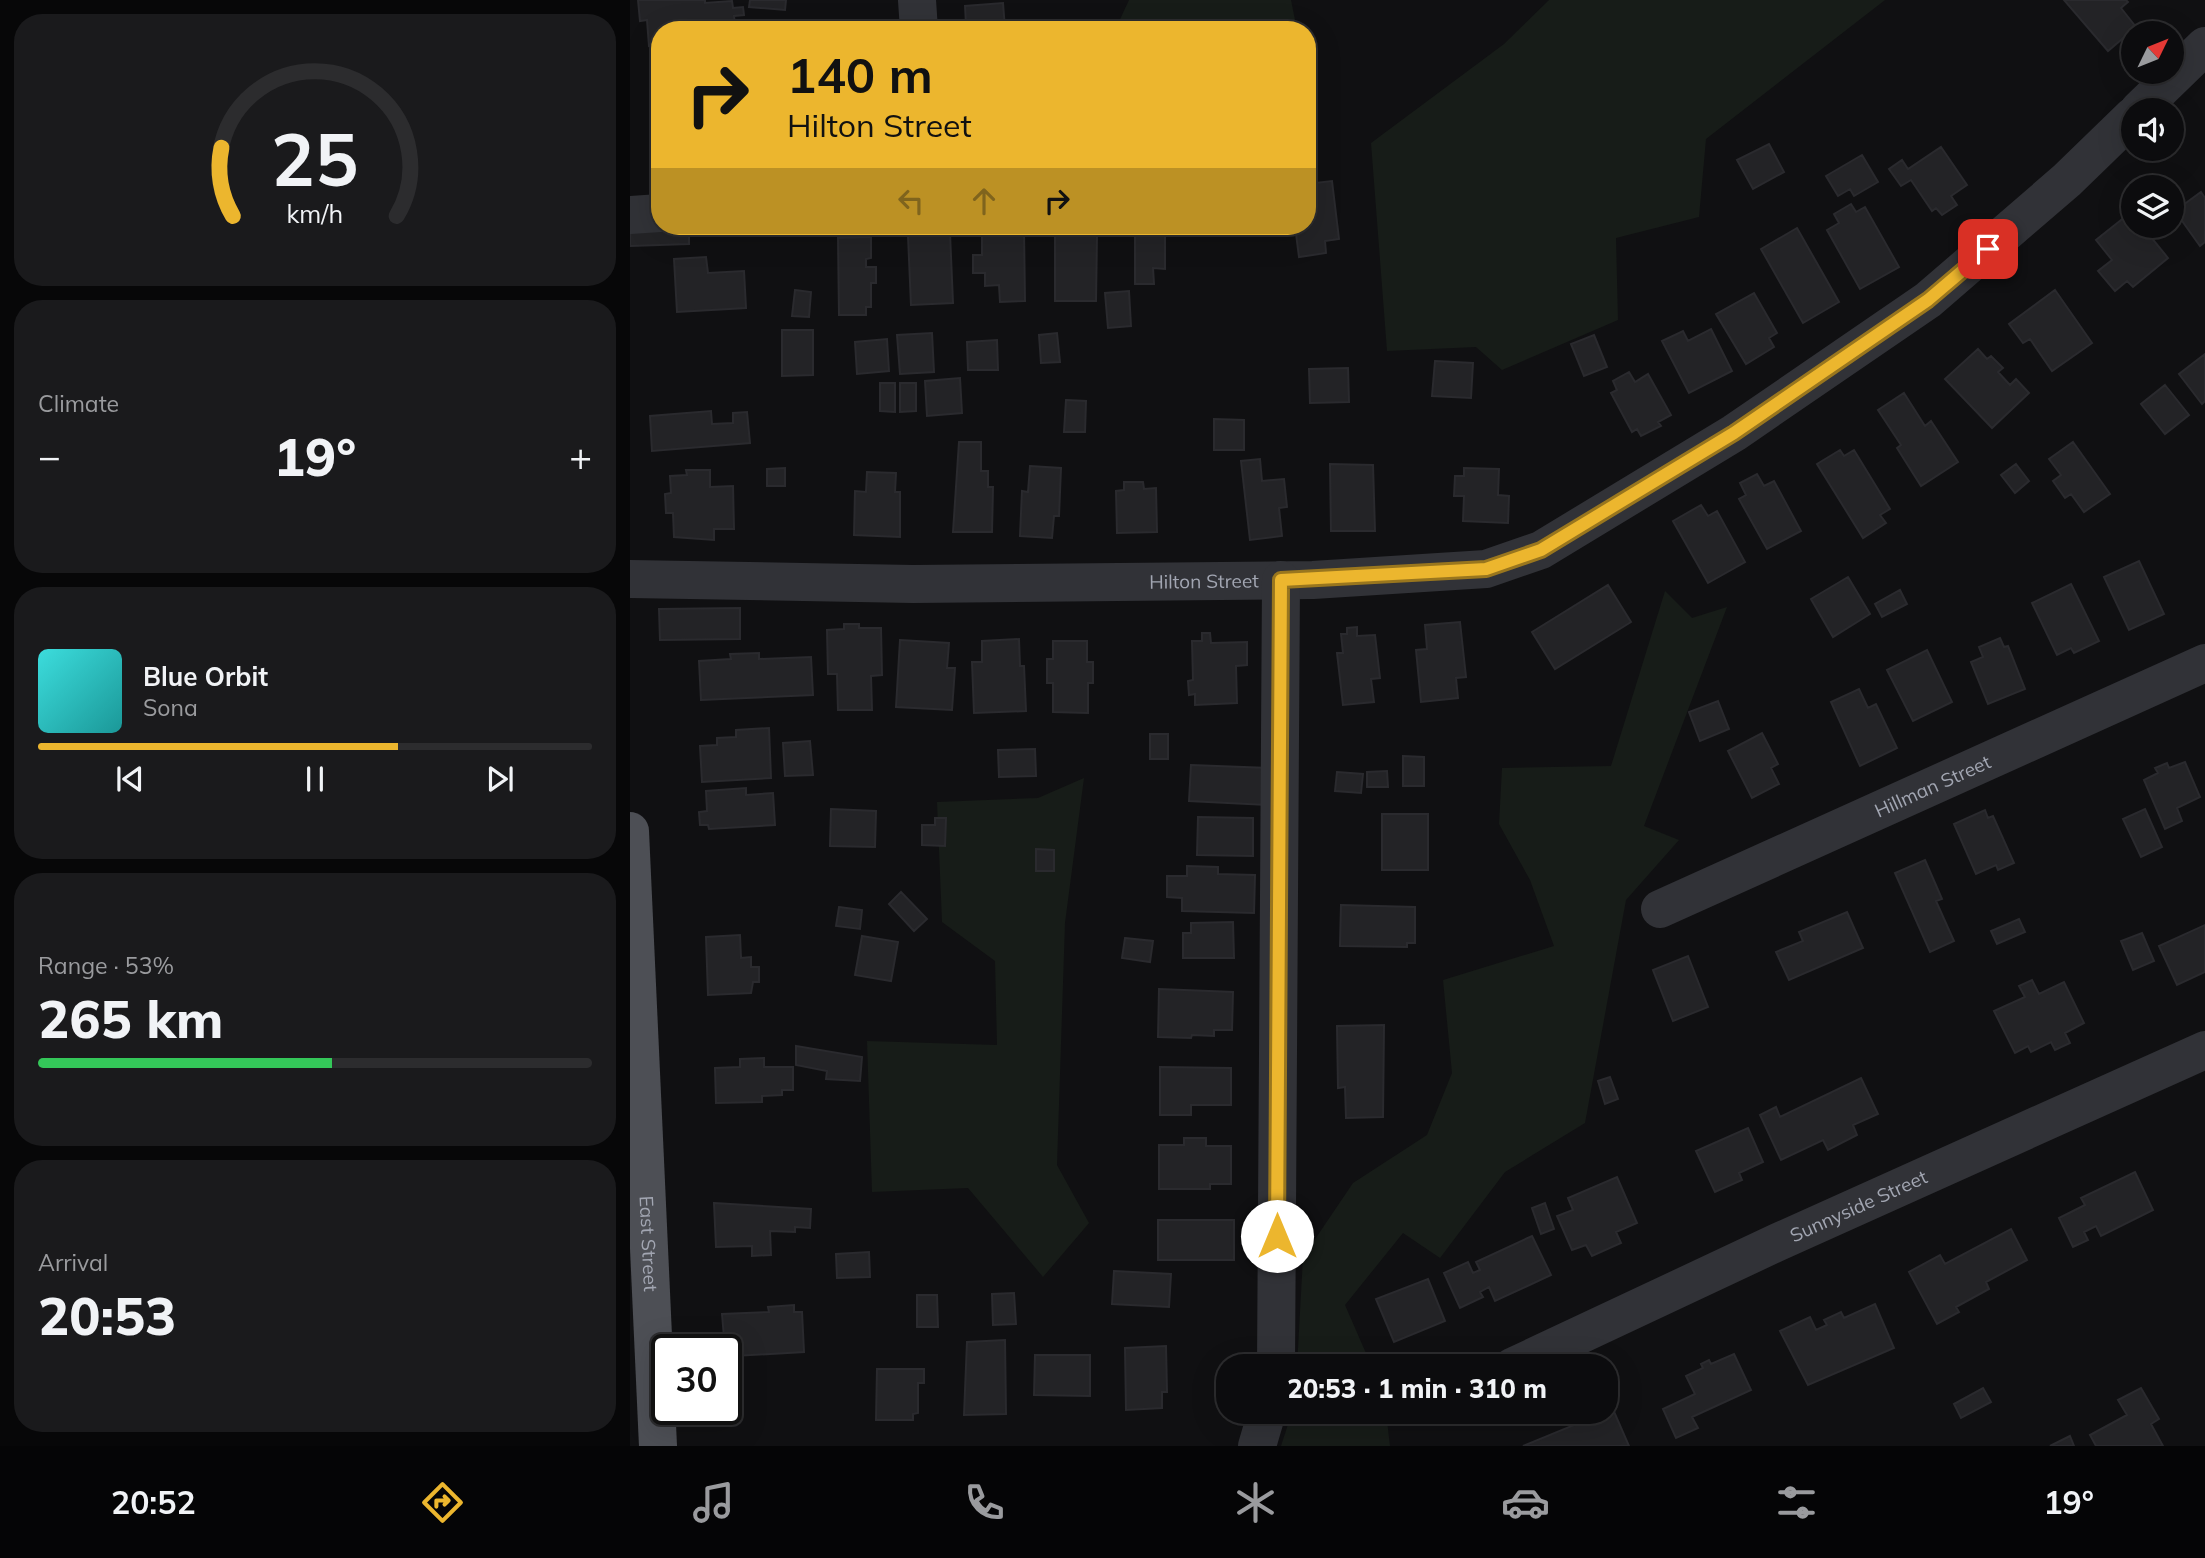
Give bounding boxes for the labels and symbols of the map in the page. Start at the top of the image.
north arrow [2121,21,2184,84]
pin [1958,219,2018,279]
street label: Hilton Street [1149,569,1259,594]
street label: Hillman Street [1871,749,1995,823]
street label: Sunnyside Street [1786,1164,1931,1247]
street label: East Street [635,1195,663,1292]
position arrow [1240,1199,1314,1273]
speed limit sign: 30 [651,1334,742,1425]

